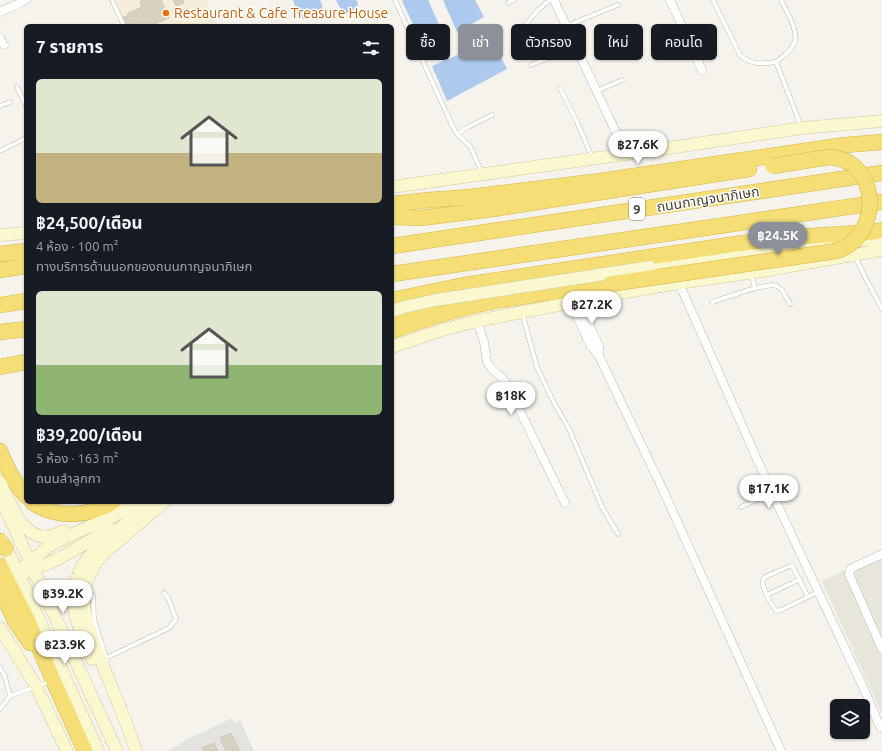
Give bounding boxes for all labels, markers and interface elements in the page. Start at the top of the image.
place label: Restaurant & Cafe Treasure House [174,5,388,21]
marker: Restaurant & Cafe Treasure House [161,8,171,18]
chip: ซื้อ [406,24,450,60]
chip: เช่า [458,24,503,60]
chip: ตัวกรอง [511,24,586,60]
chip: ใหม่ [594,24,643,60]
chip: คอนโด [651,24,717,60]
text: 7 รายการ [36,37,103,56]
icon: filters [360,37,382,59]
icon: home [173,105,245,177]
pin: ฿27.6K [605,131,671,165]
text: ฿27.6K [617,137,659,151]
street label: ถนนกาญจนาภิเษก [655,183,761,215]
road number: 9 [629,198,645,220]
text: ฿24,500/เดือน [36,213,143,232]
pin: ฿24.5K [745,222,811,256]
text: ฿24.5K [757,228,799,242]
text: 4 ห้อง · 100 m² [36,239,118,253]
text: ทางบริการด้านนอกของถนนกาญจนาภิเษก [36,259,252,273]
pin: ฿27.2K [559,291,625,325]
text: ฿27.2K [571,297,613,311]
icon: home [173,317,245,389]
pin: ฿18K [487,382,535,416]
text: ฿18K [496,388,526,402]
text: ฿39,200/เดือน [36,425,143,444]
text: 5 ห้อง · 163 m² [36,451,118,465]
text: ถนนลำลูกกา [36,471,101,485]
pin: ฿17.1K [736,475,802,509]
text: ฿17.1K [748,481,790,495]
pin: ฿39.2K [30,580,96,614]
text: ฿39.2K [42,586,84,600]
pin: ฿23.9K [32,631,98,665]
text: ฿23.9K [44,637,86,651]
map controls [830,699,870,739]
button: layers [830,699,870,739]

